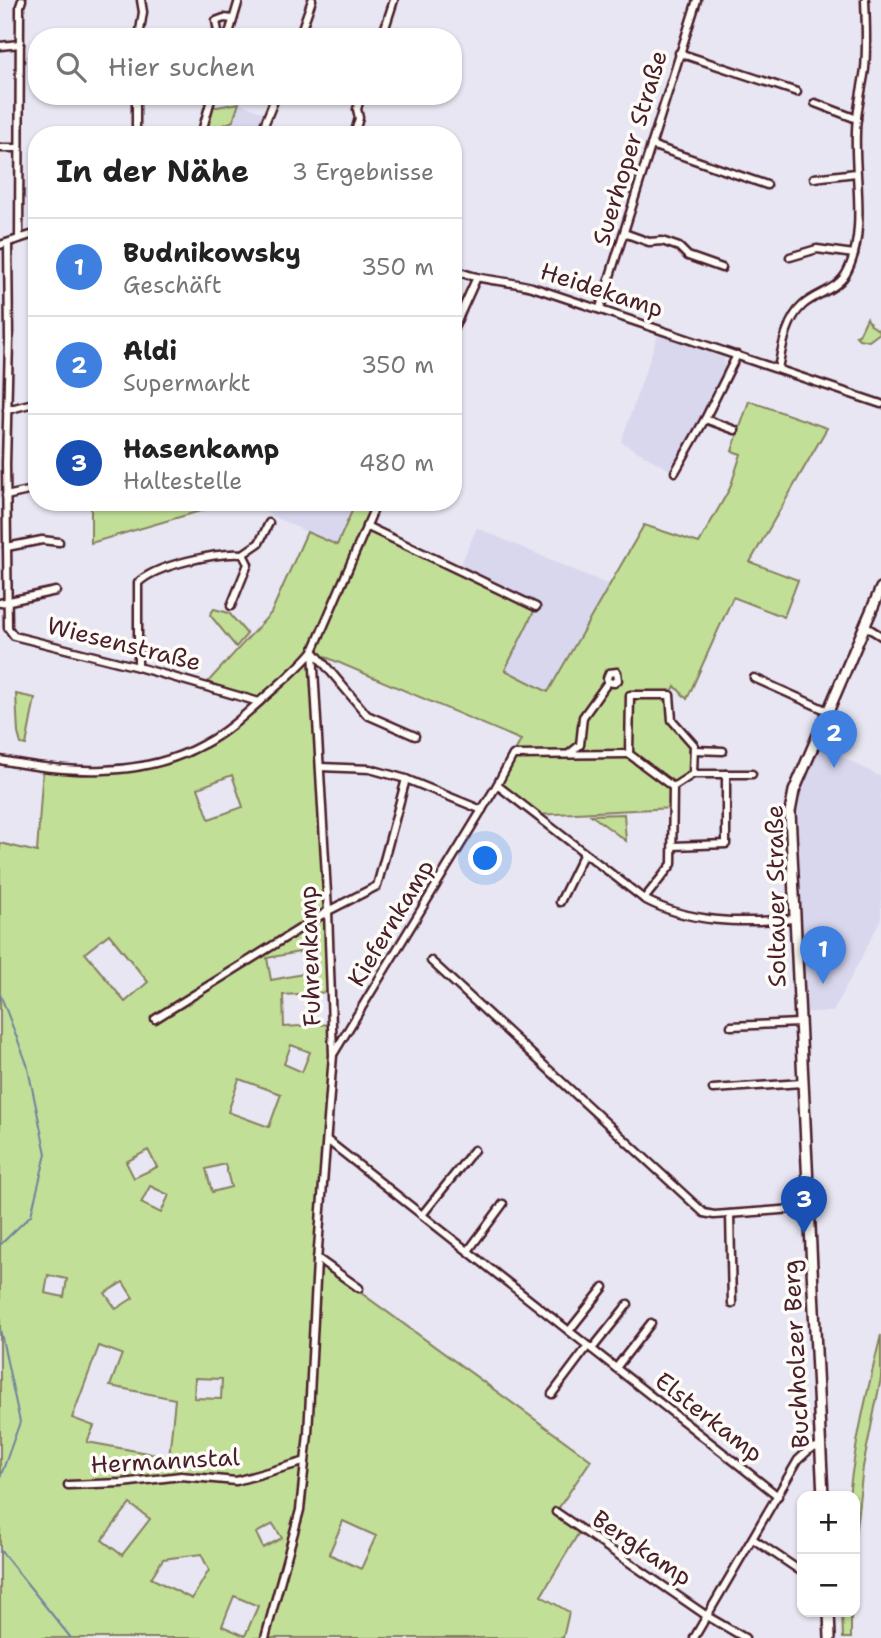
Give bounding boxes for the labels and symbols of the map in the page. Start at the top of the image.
street label: Suerhoper Straße [585,46,675,250]
street label: Heidekamp [536,255,668,325]
street label: Wiesenstraße [44,609,204,679]
pin: 2 [811,710,857,768]
street label: Soltauer Straße [758,804,794,988]
your location [468,841,502,875]
street label: Kiefernkamp [340,853,442,993]
street label: Fuhrenkamp [292,885,328,1027]
pin: 1 [800,926,846,984]
pin: 3 [781,1176,827,1234]
street label: Buchholzer Berg [775,1259,817,1449]
street label: Elsterkamp [648,1365,770,1469]
street label: Hermannstal [90,1441,241,1481]
street label: Bergkamp [586,1503,698,1593]

